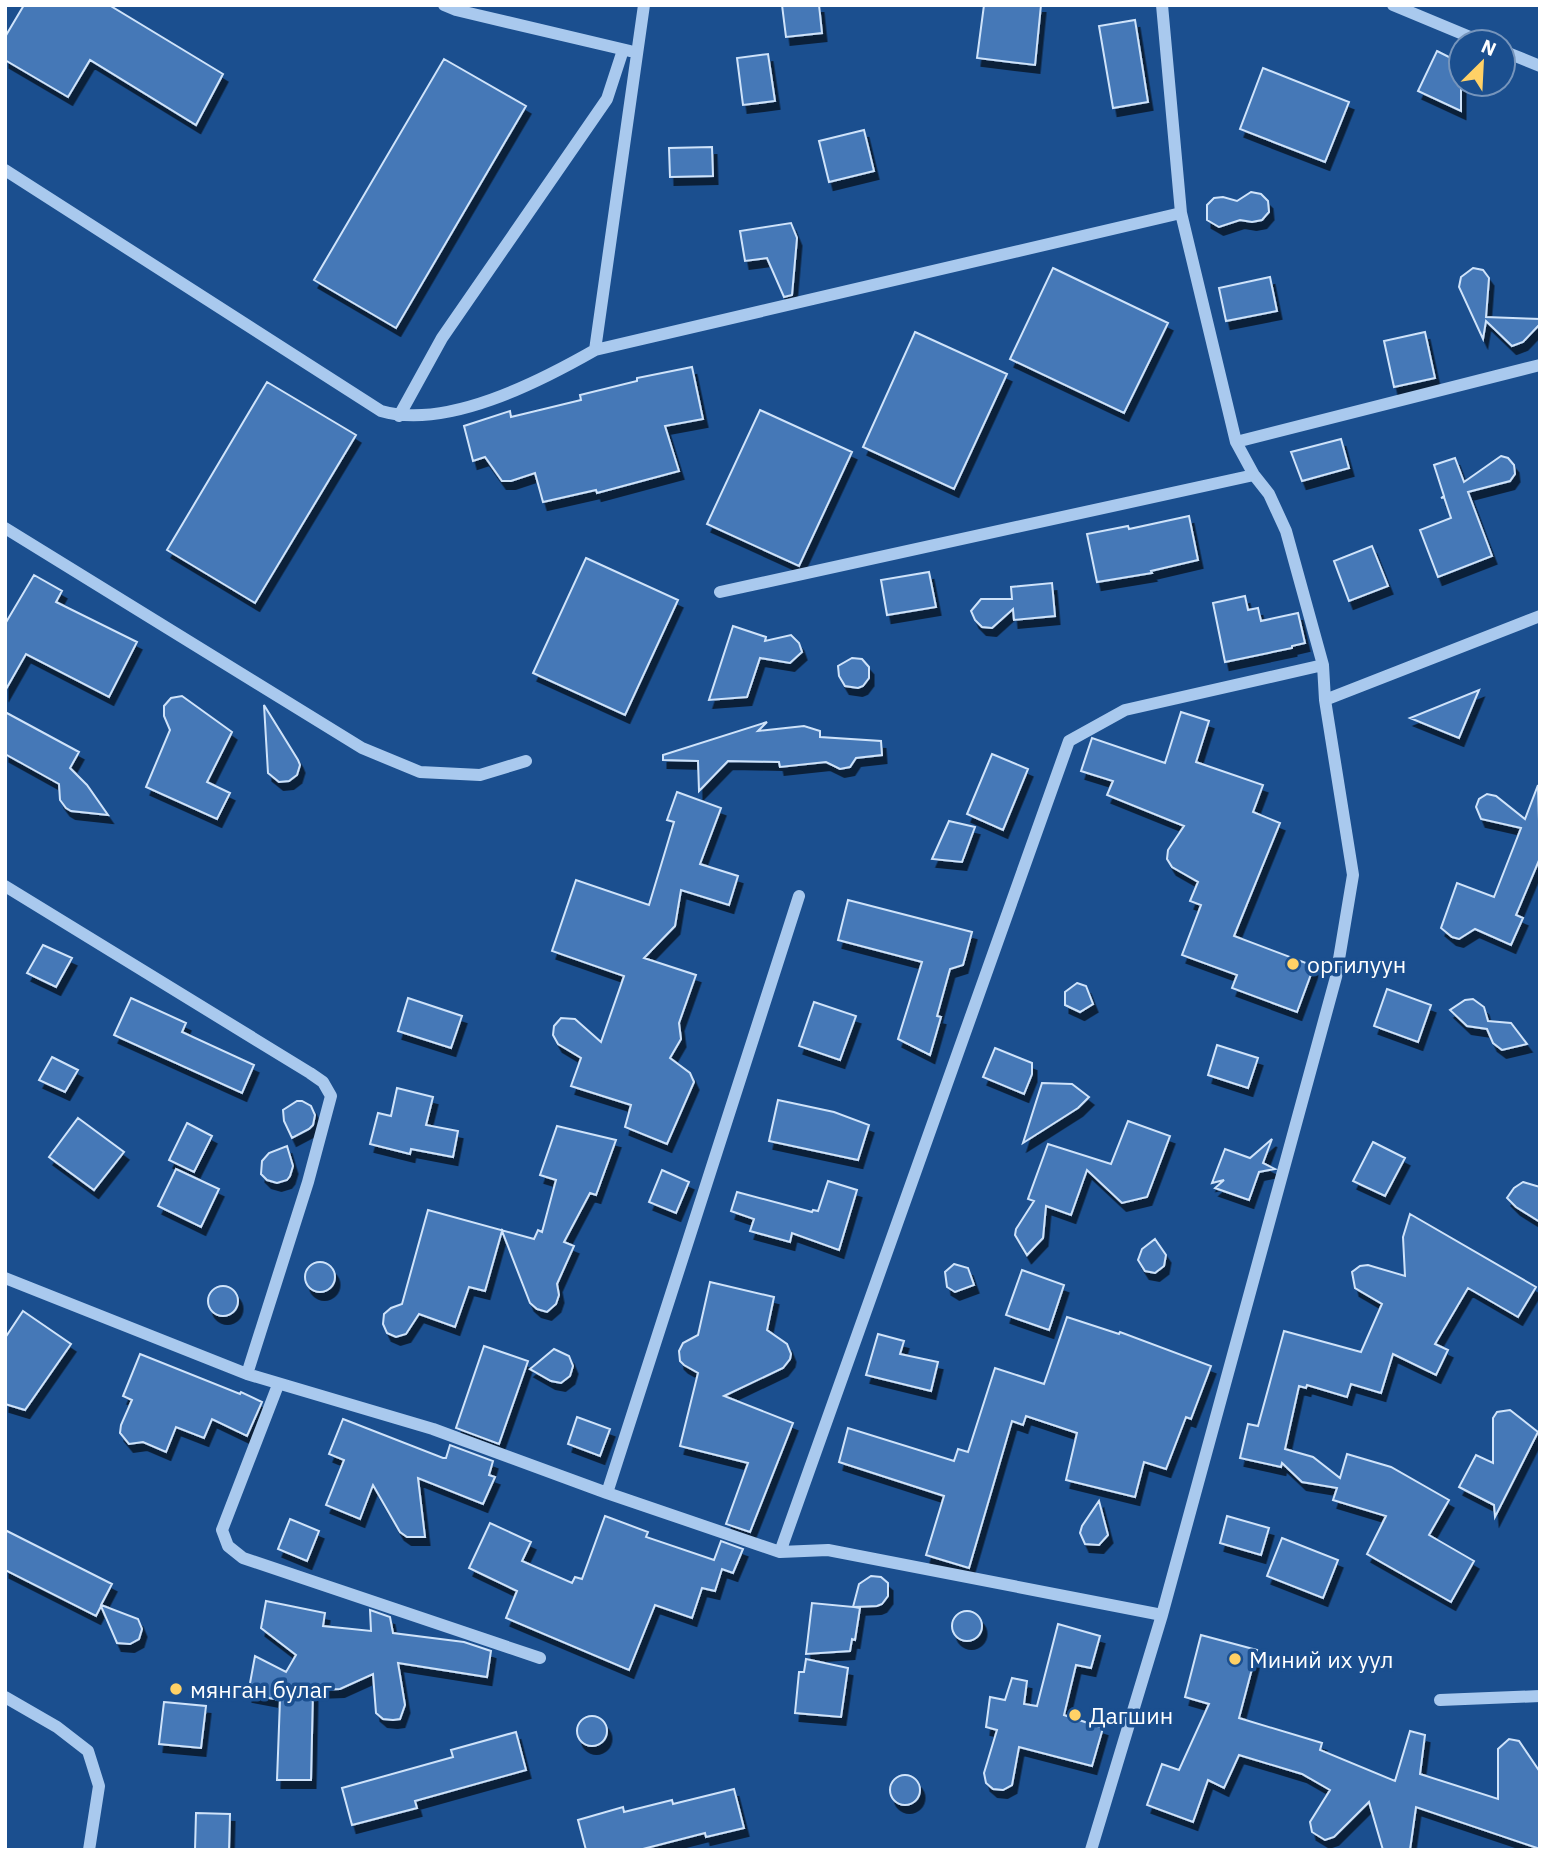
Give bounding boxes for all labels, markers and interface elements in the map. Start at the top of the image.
north arrow [1447,28,1517,98]
text: N [1478,34,1500,61]
place label: оргилуун [1307,949,1406,979]
marker: оргилуун [1285,956,1301,972]
place label: Миний их уул [1249,1644,1393,1674]
marker: Миний их уул [1227,1651,1243,1667]
place label: мянган булаг [190,1674,332,1704]
marker: мянган булаг [168,1681,184,1697]
place label: Дагшин [1089,1700,1173,1730]
marker: Дагшин [1067,1707,1083,1723]

